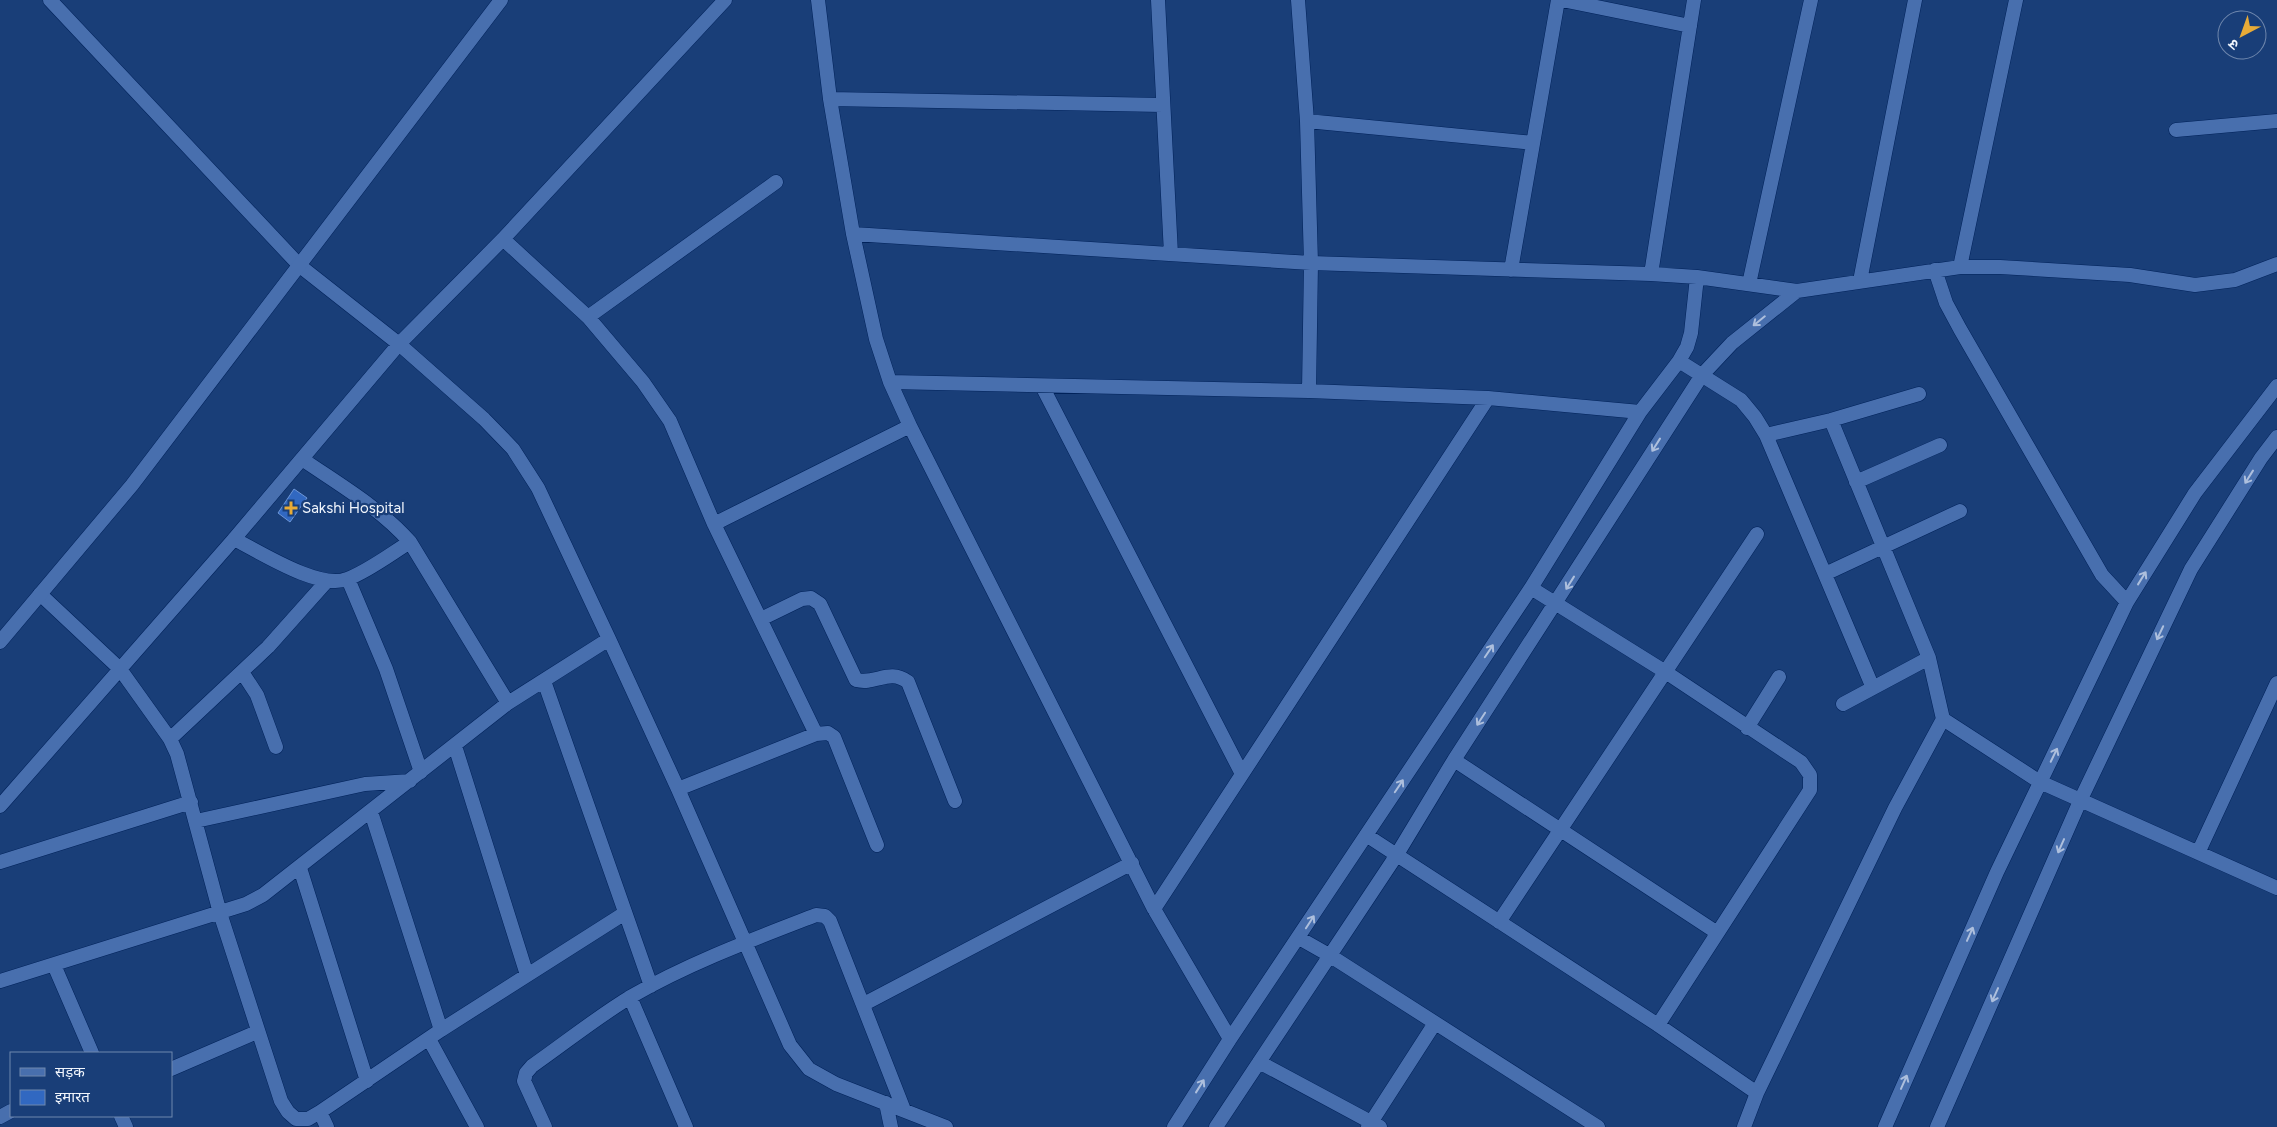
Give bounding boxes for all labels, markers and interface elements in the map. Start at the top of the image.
north arrow [2217,10,2267,60]
text: उ [2225,35,2242,54]
one-way arrow [1753,316,1766,327]
one-way arrow [1651,438,1661,452]
one-way arrow [2244,470,2255,484]
place label: Sakshi Hospital [302,499,405,517]
marker: Sakshi Hospital [284,501,298,515]
one-way arrow [2137,572,2147,586]
one-way arrow [1564,575,1574,589]
one-way arrow [2155,625,2164,640]
one-way arrow [1484,644,1494,658]
one-way arrow [1476,712,1486,726]
one-way arrow [2049,748,2059,763]
one-way arrow [1394,779,1404,793]
one-way arrow [2055,838,2065,853]
one-way arrow [1305,915,1315,929]
one-way arrow [1965,927,1975,942]
one-way arrow [1990,987,2000,1002]
legend [10,1052,172,1117]
text: सड़क [55,1063,85,1081]
one-way arrow [1900,1075,1910,1090]
one-way arrow [1195,1079,1205,1093]
text: इमारत [55,1088,90,1106]

